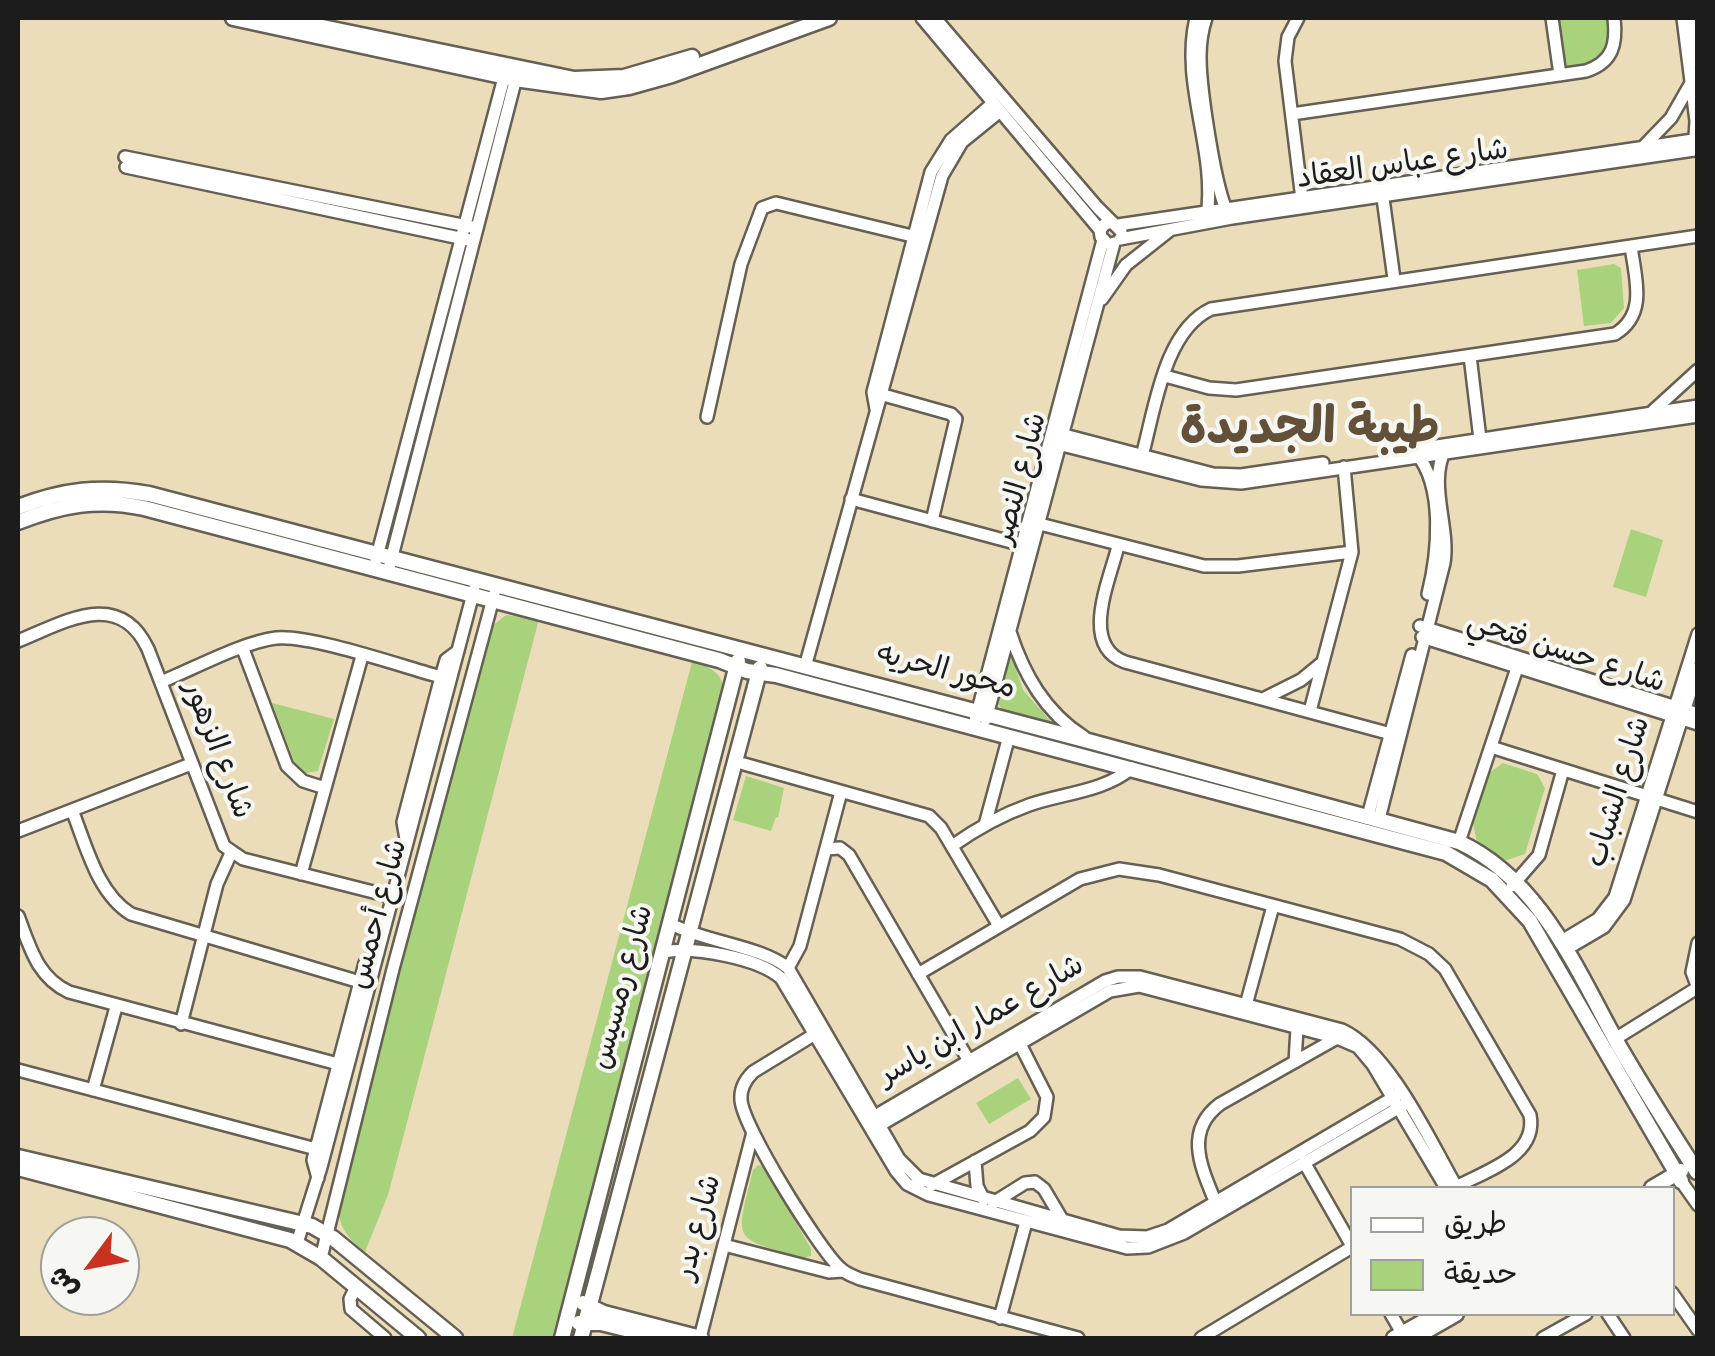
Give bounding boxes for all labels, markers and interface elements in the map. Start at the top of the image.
street label: شارع عباس العقاد [1295,135,1511,201]
district label: طيبة الجديدة [1180,405,1440,465]
street label: شارع النصر [989,410,1059,548]
street label: شارع حسن فتحي [1462,607,1668,705]
street label: محور الحريه [872,639,1018,711]
street label: شارع الزهور [171,677,257,825]
street label: شارع الشباب [1582,713,1662,873]
street label: شارع أحمس [345,836,419,994]
street label: شارع رمسيس [587,902,665,1074]
street label: شارع عمار ابن ياسر [874,951,1092,1097]
street label: شارع بدر [671,1172,733,1284]
legend [1350,1186,1675,1316]
text: طريق [1444,1206,1507,1249]
north arrow [40,1216,140,1316]
text: حديقة [1444,1256,1518,1299]
text: ش [41,1257,91,1305]

